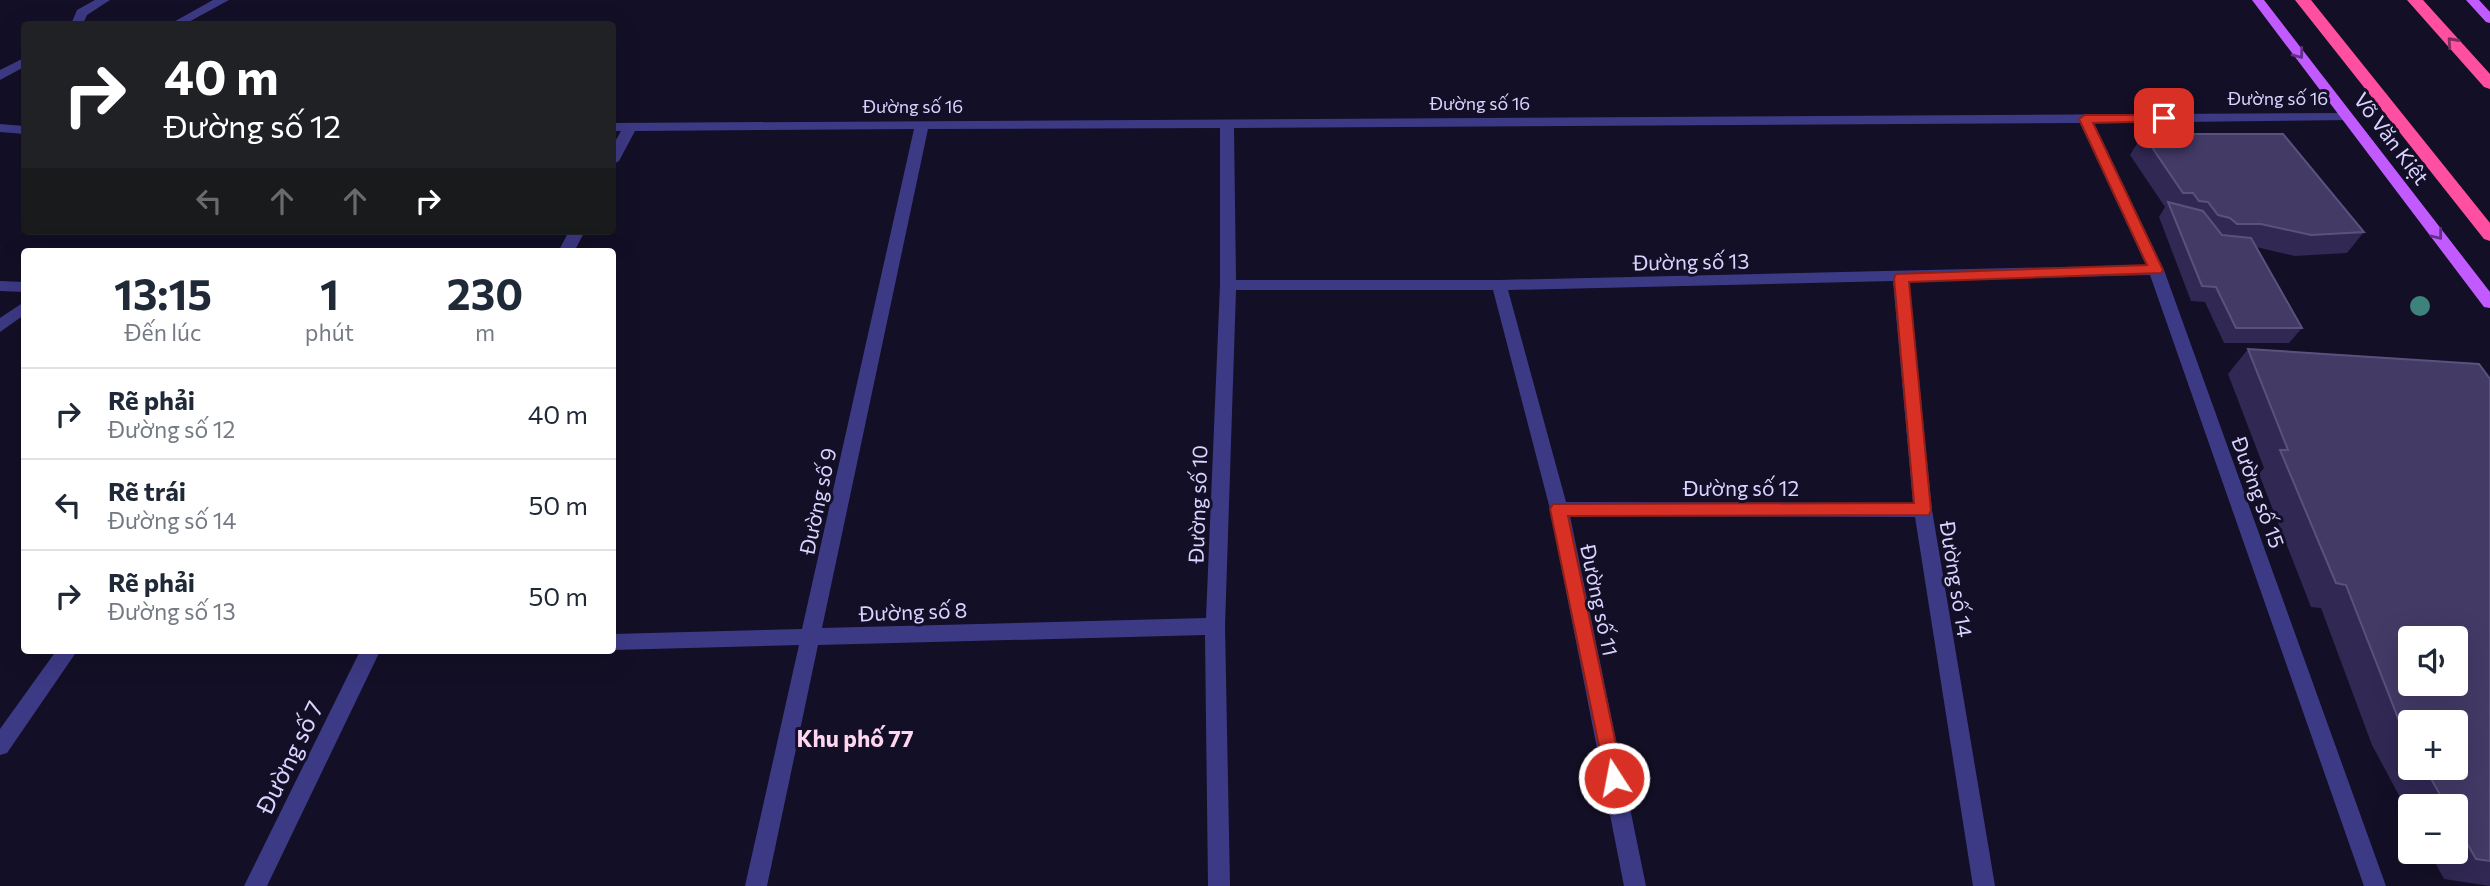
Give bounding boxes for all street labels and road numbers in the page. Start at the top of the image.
street label: Đường số 16 [2227,87,2328,109]
street label: Võ Văn Kiệt [2349,87,2435,189]
street label: Đường số 16 [1429,92,1530,114]
street label: Đường số 16 [862,95,963,117]
street label: Đường số 13 [1632,247,1749,275]
street label: Đường số 15 [2227,432,2291,551]
street label: Đường số 10 [1182,444,1212,565]
street label: Đường số 9 [793,445,840,558]
street label: Đường số 12 [1682,475,1799,500]
street label: Đường số 14 [1935,518,1979,639]
street label: Đường số 11 [1576,541,1624,658]
street label: Đường số 8 [857,597,968,625]
street label: Đường số 7 [249,696,329,819]

